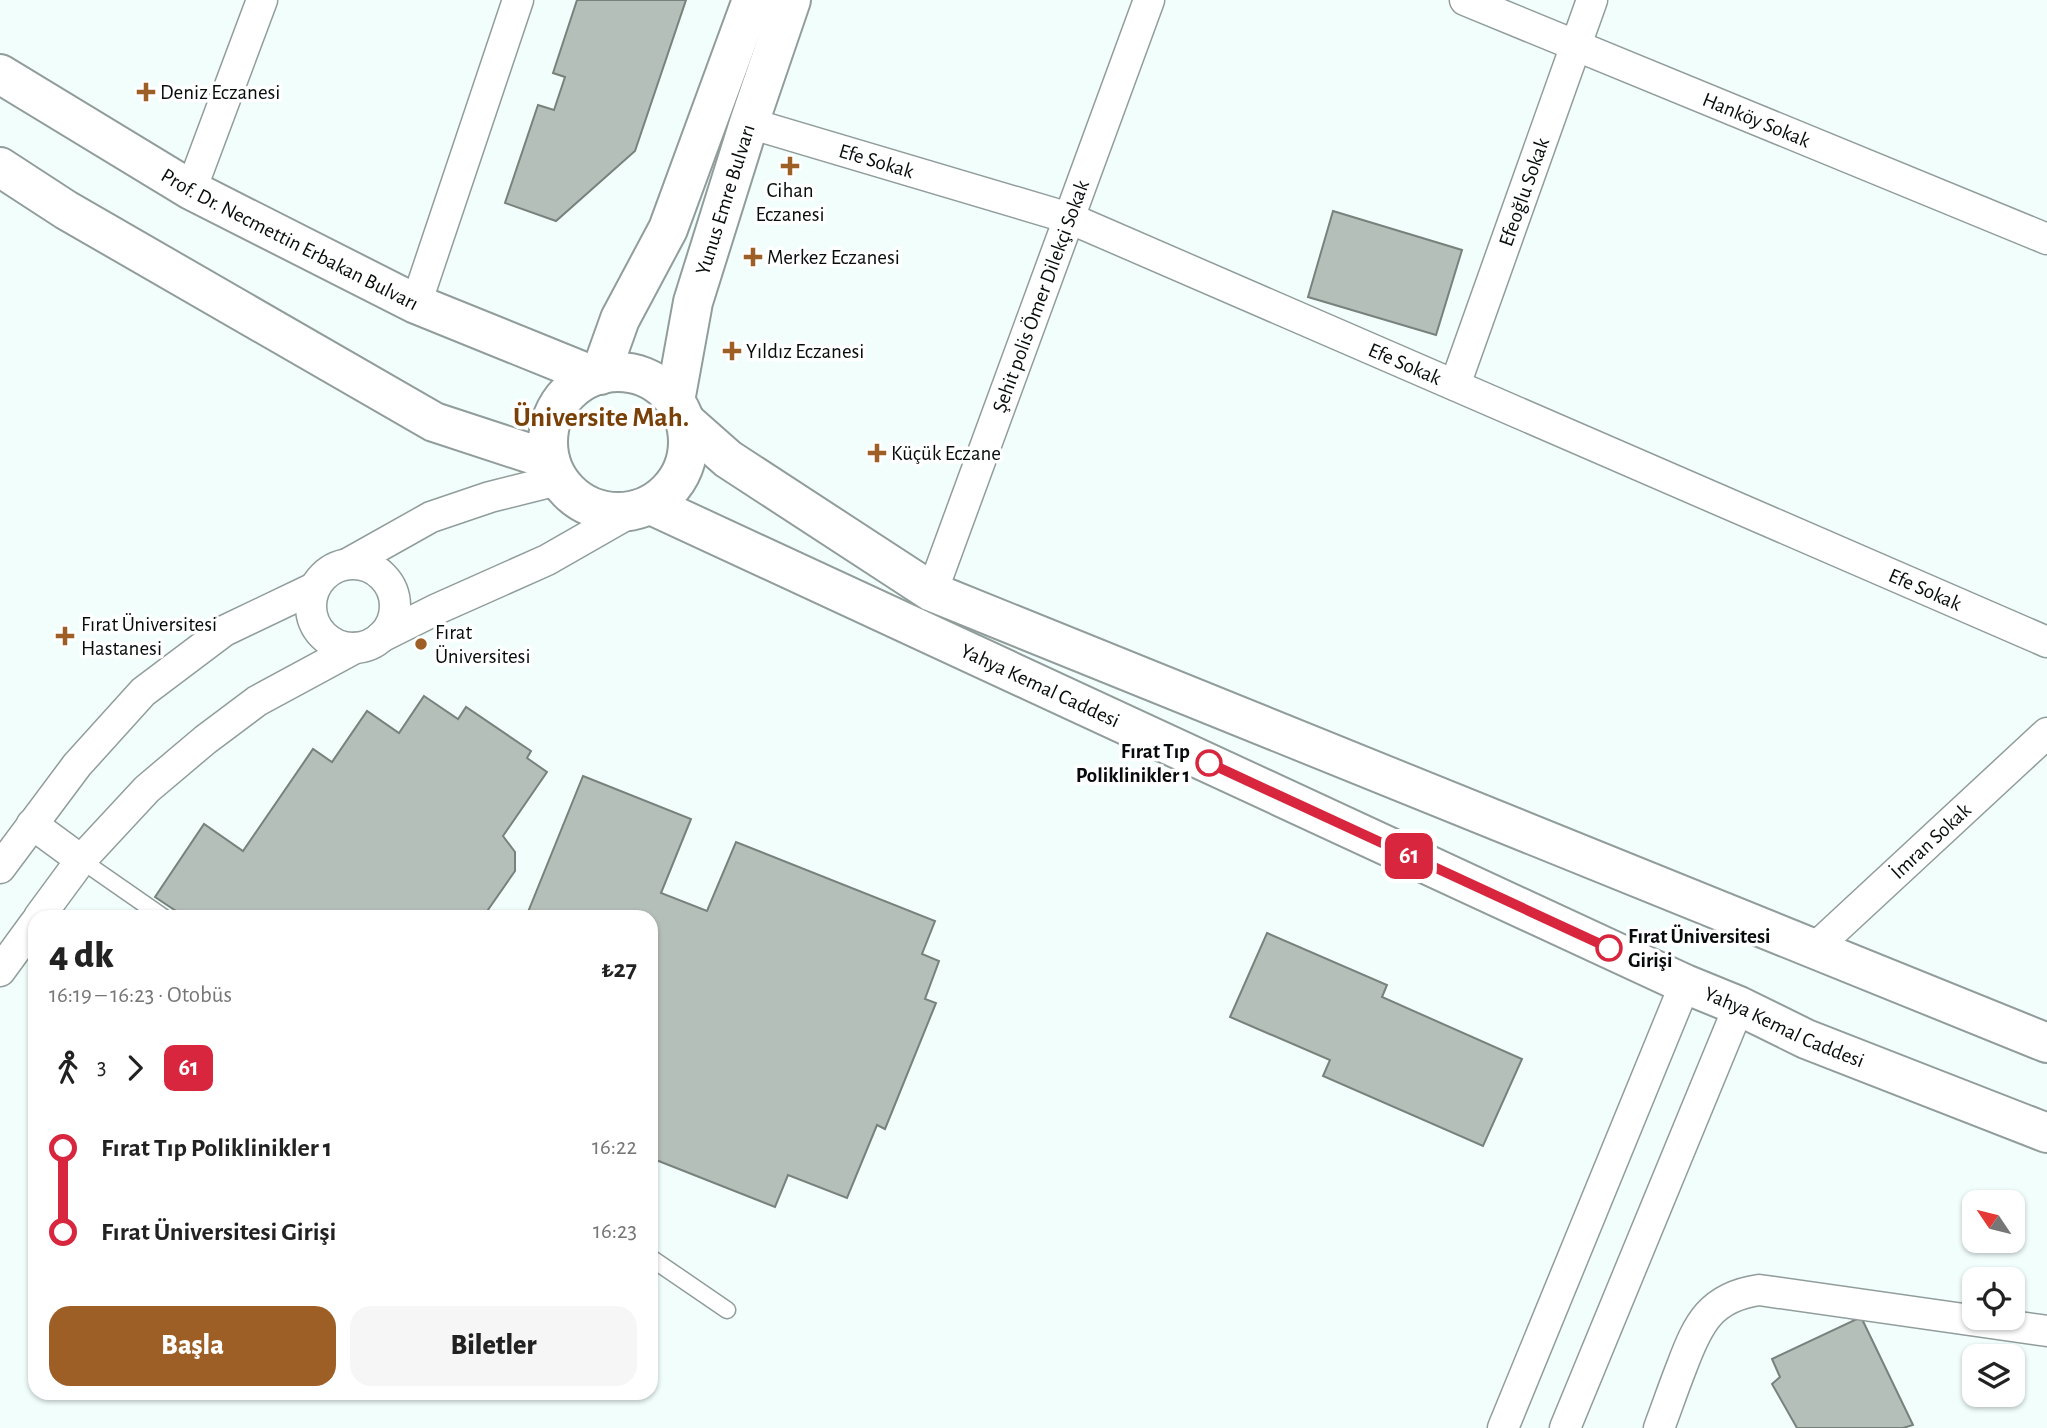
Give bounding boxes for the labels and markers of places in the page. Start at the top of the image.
place label: Deniz Eczanesi [160,82,280,103]
marker: Deniz Eczanesi [138,84,154,100]
marker: Cihan Eczanesi [782,158,798,174]
place label: Cihan Eczanesi [755,180,825,225]
place label: Merkez Eczanesi [767,247,900,268]
marker: Merkez Eczanesi [745,249,761,265]
place label: Yıldız Eczanesi [746,341,864,362]
marker: Yıldız Eczanesi [724,343,740,359]
place label: Küçük Eczane [891,443,1001,464]
marker: Küçük Eczane [869,445,885,461]
place label: Fırat Üniversitesi Hastanesi [81,613,217,659]
place label: Fırat Üniversitesi [435,622,530,667]
marker: Fırat Üniversitesi Hastanesi [55,626,75,646]
marker: Fırat Üniversitesi [413,636,429,652]
place label: Fırat Tıp Poliklinikler 1 [1076,741,1190,786]
marker: Fırat Tıp Poliklinikler 1 [1196,750,1222,776]
place label: Fırat Üniversitesi Girişi [1628,924,1770,971]
marker: Fırat Üniversitesi Girişi [1596,935,1622,961]

